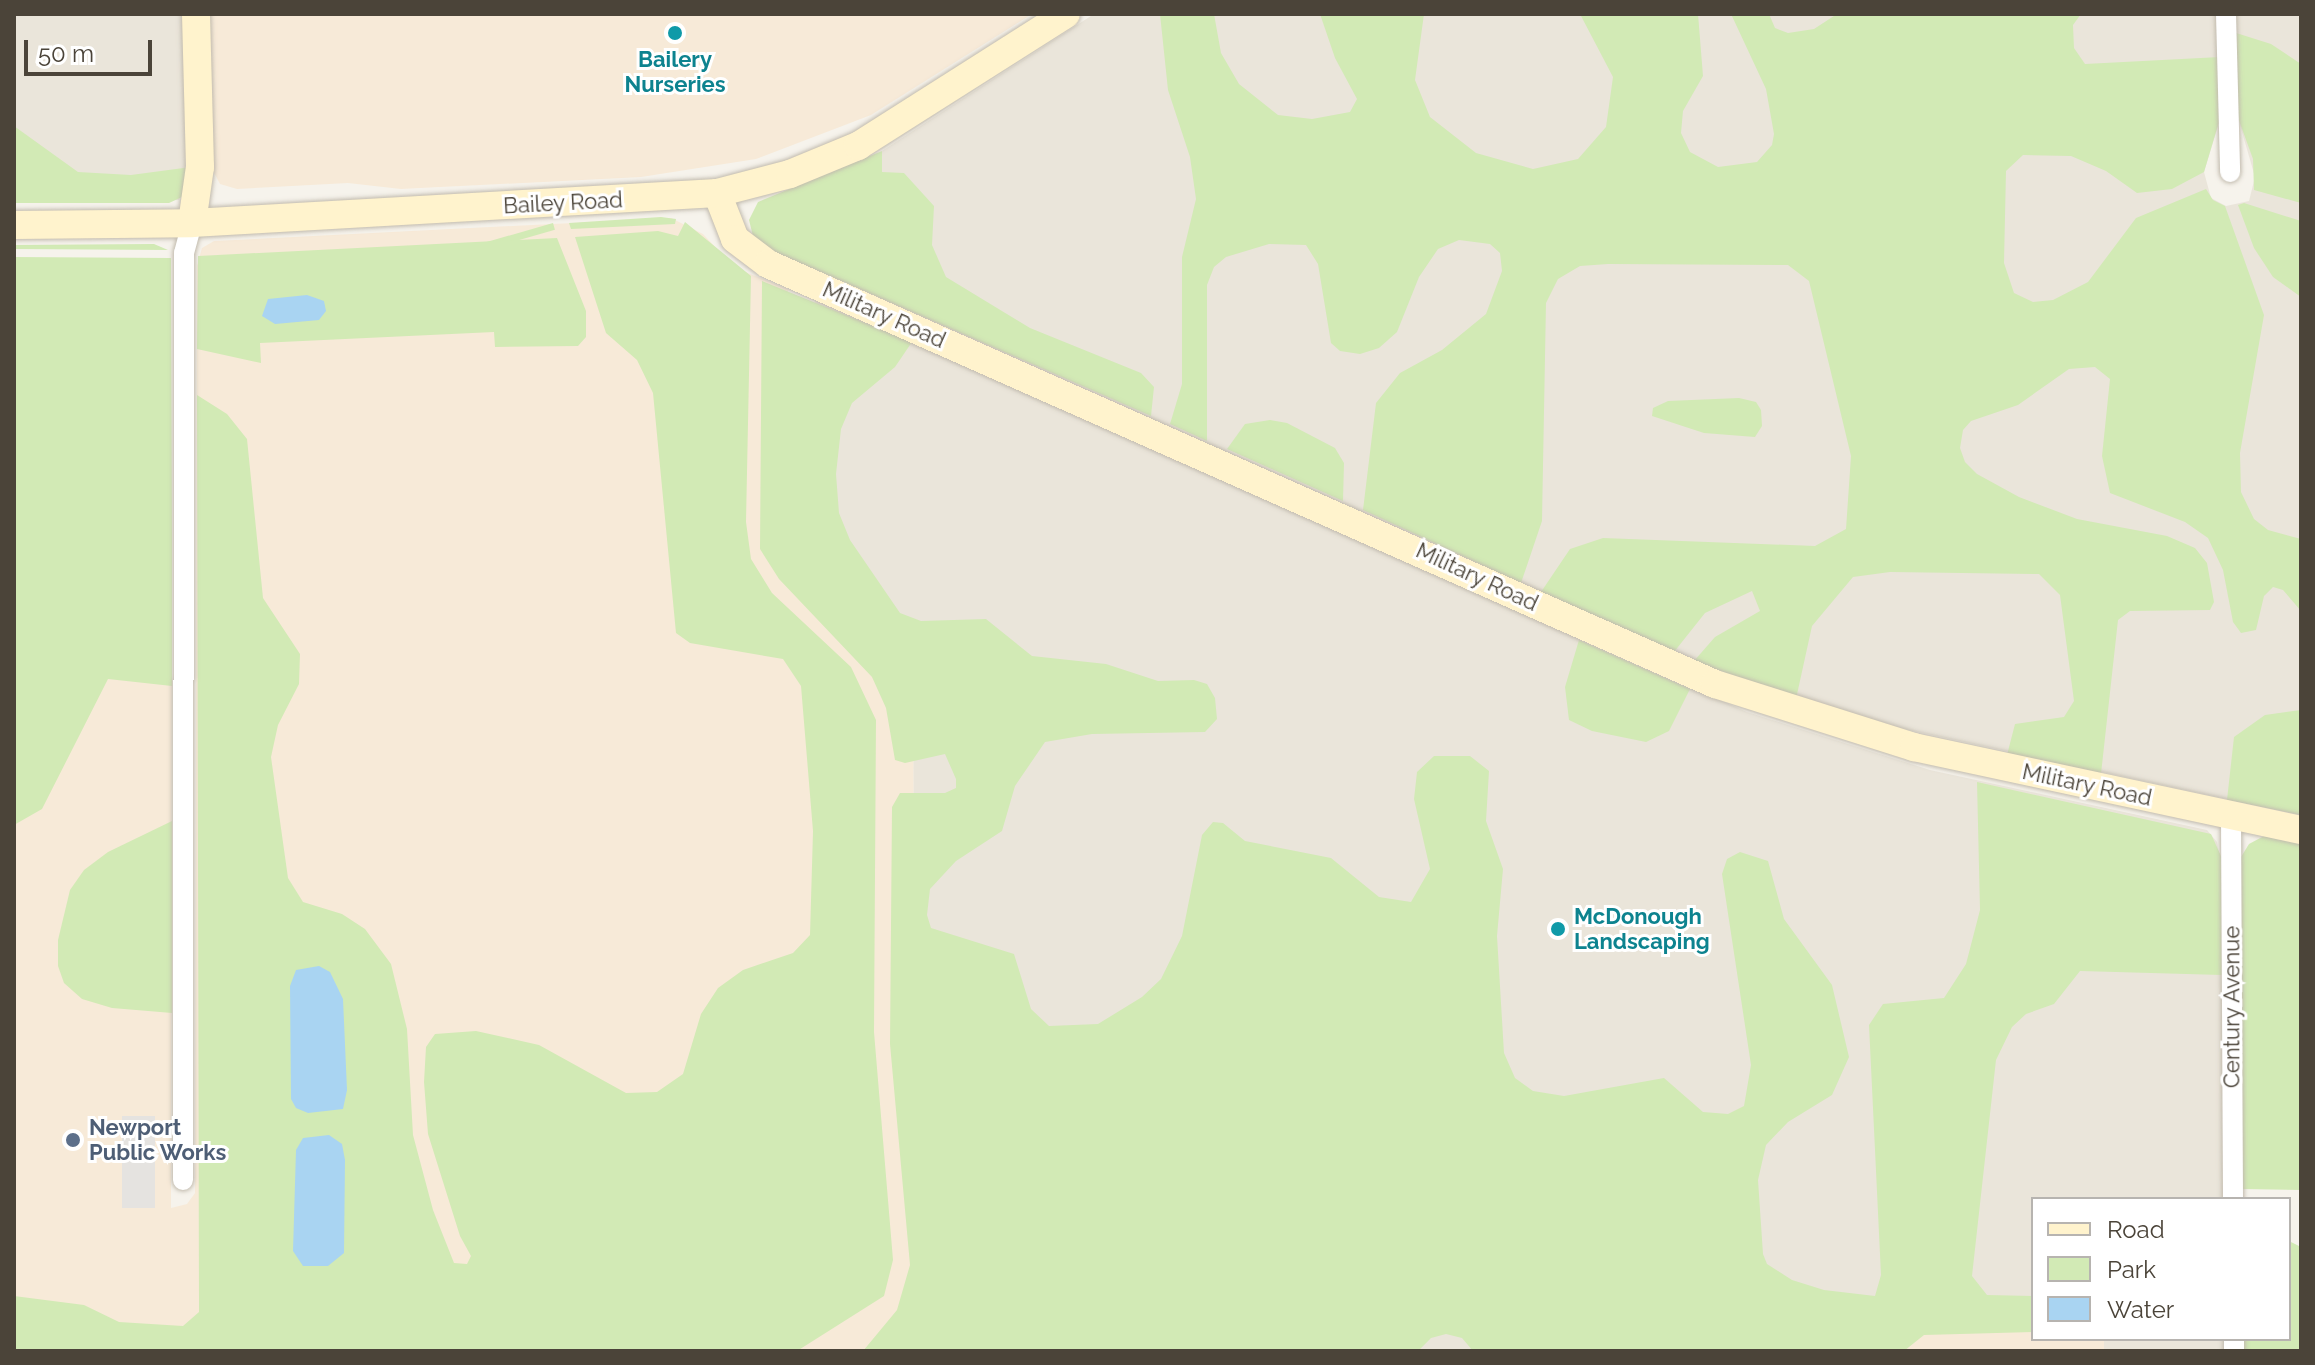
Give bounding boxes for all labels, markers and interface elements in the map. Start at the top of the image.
scale bar [28,24,156,74]
marker: Bailery Nurseries [666,24,684,42]
text: 50 m [38,39,94,68]
place label: Bailery Nurseries [624,46,726,98]
street label: Bailey Road [502,187,624,219]
street label: Military Road [818,276,950,354]
street label: Military Road [1411,537,1543,617]
street label: Military Road [2020,758,2154,812]
place label: McDonough Landscaping [1574,903,1710,954]
marker: McDonough Landscaping [1549,920,1567,938]
street label: Century Avenue [2219,925,2245,1089]
place label: Newport Public Works [89,1114,227,1166]
marker: Newport Public Works [64,1131,82,1149]
legend [2031,1197,2291,1341]
text: Road [2107,1215,2165,1244]
text: Park [2107,1255,2156,1284]
text: Water [2107,1295,2174,1324]

